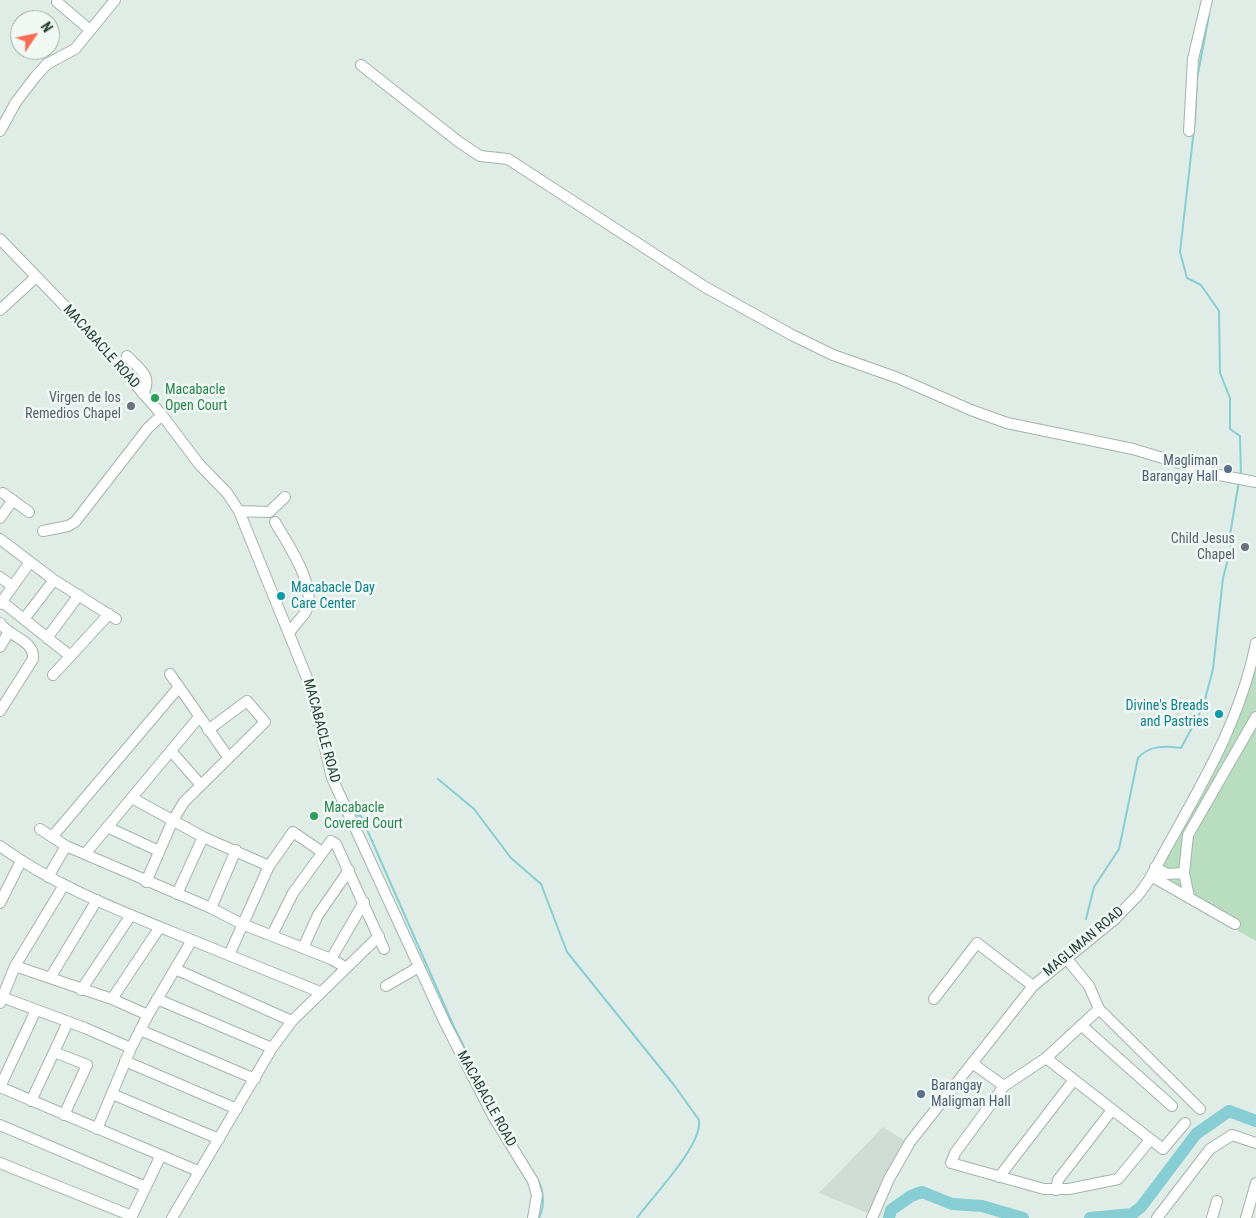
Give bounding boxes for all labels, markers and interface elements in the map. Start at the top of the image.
north arrow [10,10,60,60]
text: N [38,19,56,35]
street label: MACABACLE ROAD [59,302,143,392]
place label: Macabacle Open Court [165,382,227,414]
place label: Virgen de los Remedios Chapel [25,390,121,422]
marker: Macabacle Open Court [149,392,161,404]
marker: Virgen de los Remedios Chapel [125,400,137,412]
place label: Magliman Barangay Hall [1142,453,1218,486]
marker: Magliman Barangay Hall [1222,463,1234,475]
place label: Child Jesus Chapel [1171,531,1235,564]
marker: Child Jesus Chapel [1239,541,1251,553]
place label: Macabacle Day Care Center [291,580,375,612]
marker: Macabacle Day Care Center [275,590,287,602]
street label: MACABACLE ROAD [299,677,343,785]
place label: Divine's Breads and Pastries [1125,698,1209,730]
marker: Divine's Breads and Pastries [1213,708,1225,720]
place label: Macabacle Covered Court [324,800,403,832]
marker: Macabacle Covered Court [308,810,320,822]
street label: MAGLIMAN ROAD [1040,904,1128,980]
street label: MACABACLE ROAD [453,1048,519,1150]
place label: Barangay Maligman Hall [931,1078,1011,1110]
marker: Barangay Maligman Hall [915,1088,927,1100]

